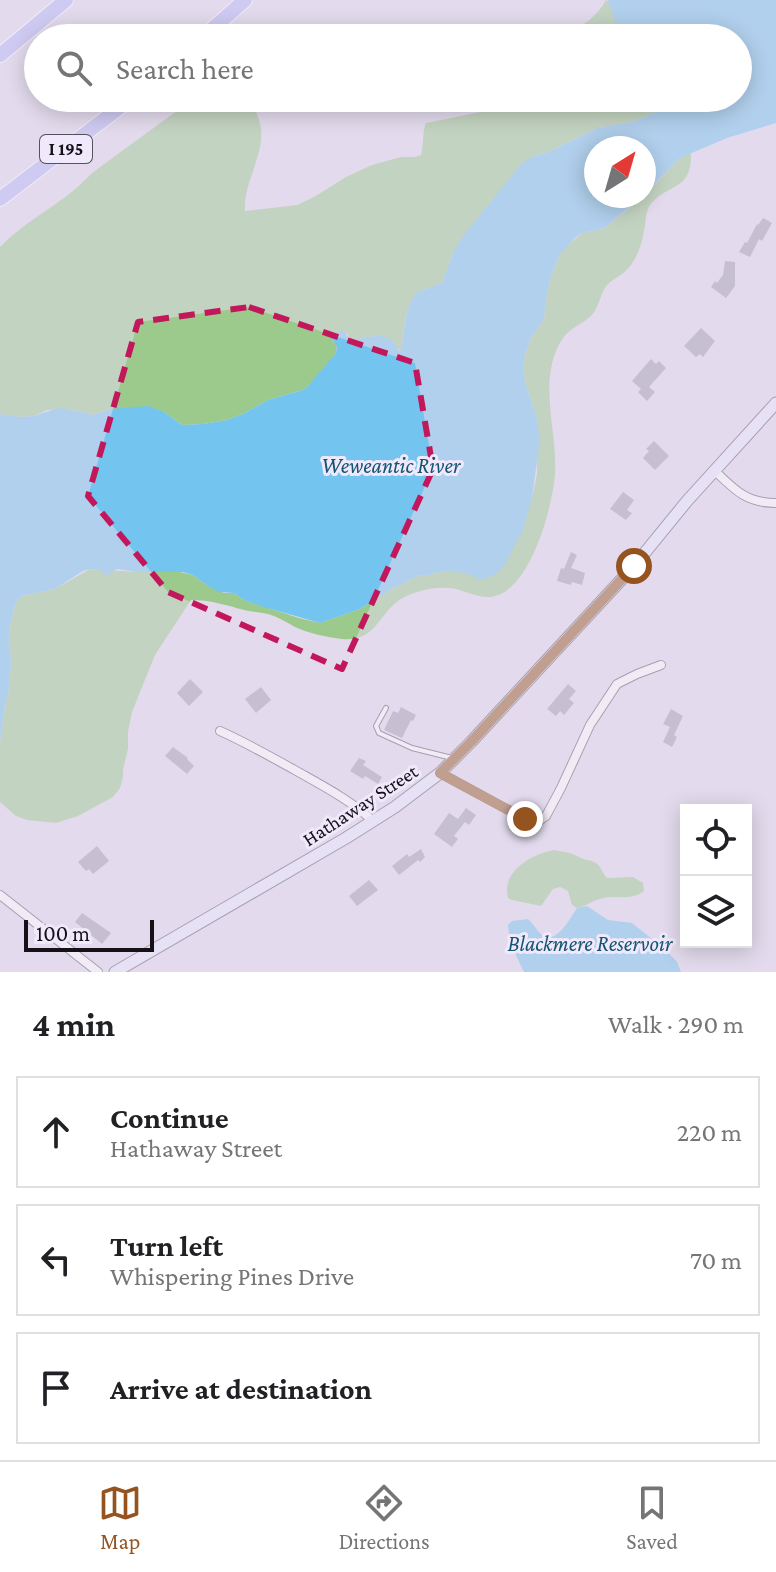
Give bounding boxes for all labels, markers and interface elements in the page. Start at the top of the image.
search box [24,24,752,112]
icon: search [52,46,96,90]
text: Search here [116,52,254,85]
road number: I 195 [40,135,92,163]
north arrow [584,136,656,208]
water label: Weweantic River [322,453,462,478]
route start [616,548,652,584]
street label: Hathaway Street [298,759,422,851]
route end [507,801,543,837]
map controls [680,804,752,948]
button: locate [680,804,752,876]
button: layers [680,876,752,948]
scale bar [24,916,154,952]
text: 100 m [36,921,90,946]
water label: Blackmere Reservoir [508,931,674,956]
text: 4 min [32,1006,115,1043]
text: Walk · 290 m [608,1010,744,1039]
text: Continue [110,1101,229,1134]
icon: ahead [34,1110,78,1154]
text: 220 m [677,1118,742,1147]
text: Hathaway Street [110,1134,282,1163]
text: Turn left [110,1229,223,1262]
icon: left [34,1238,78,1282]
text: 70 m [690,1246,742,1275]
text: Whispering Pines Drive [110,1262,354,1291]
icon: arrive [34,1366,78,1410]
text: Arrive at destination [110,1372,372,1405]
tab: Map [98,1481,142,1554]
tab: Directions [339,1481,430,1554]
tab: Saved [626,1481,678,1554]

